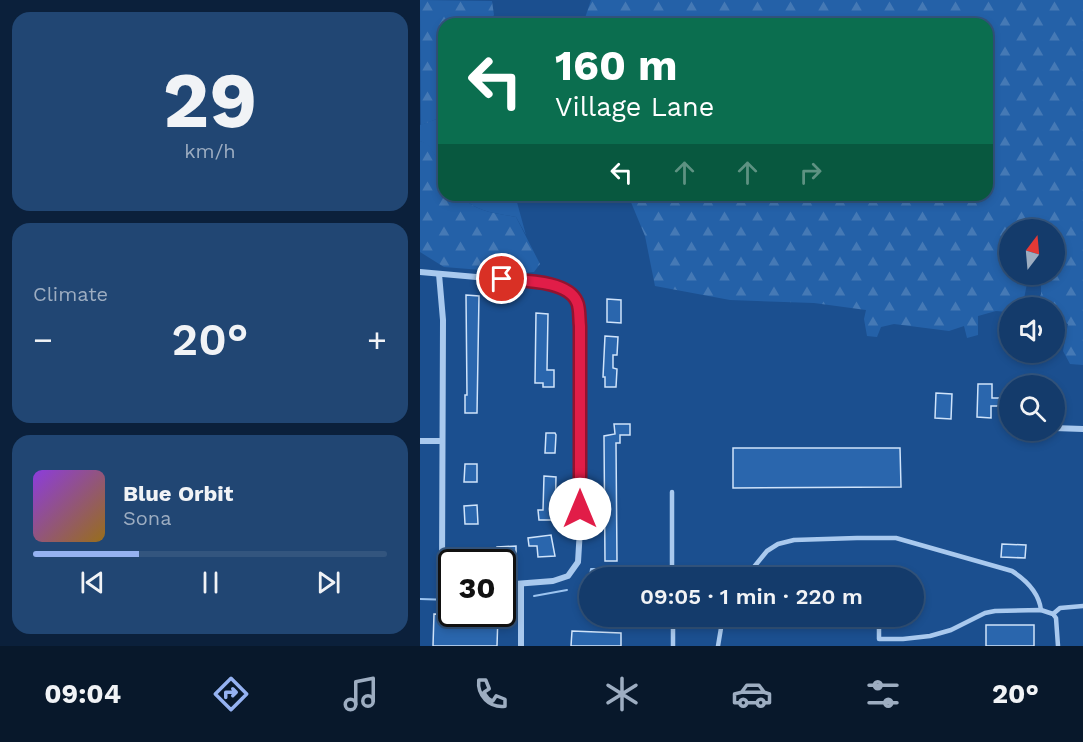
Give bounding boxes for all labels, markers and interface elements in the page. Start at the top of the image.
text: 160 m [555,41,678,90]
icon: left [456,42,534,120]
text: 29 [163,54,257,146]
text: Village Lane [555,91,714,123]
text: km/h [184,139,236,163]
icon: left [605,156,638,189]
icon: ahead [668,156,701,189]
icon: ahead [731,156,764,189]
icon: right [794,156,827,189]
north arrow [999,219,1065,285]
map controls [999,219,1065,441]
pin [476,253,527,304]
icon: arrive [485,262,518,295]
text: Climate [33,282,108,306]
button: sound [999,297,1065,363]
text: 20° [172,313,248,366]
text: − [33,320,53,359]
text: + [367,320,387,359]
button: search [999,375,1065,441]
position arrow [548,477,612,541]
text: Blue Orbit [123,481,233,506]
text: Sona [123,506,172,530]
speed limit sign: 30 [438,549,516,627]
icon: previous [76,566,109,599]
icon: pause [194,566,227,599]
icon: next [312,566,345,599]
text: 09:05 · 1 min · 220 m [640,584,863,609]
icon: directions [210,673,252,715]
icon: music [340,673,382,715]
icon: phone [470,673,512,715]
icon: climate [601,673,643,715]
icon: car [731,673,773,715]
icon: filters [862,673,904,715]
text: 09:04 [44,678,121,710]
text: 20° [992,678,1039,710]

